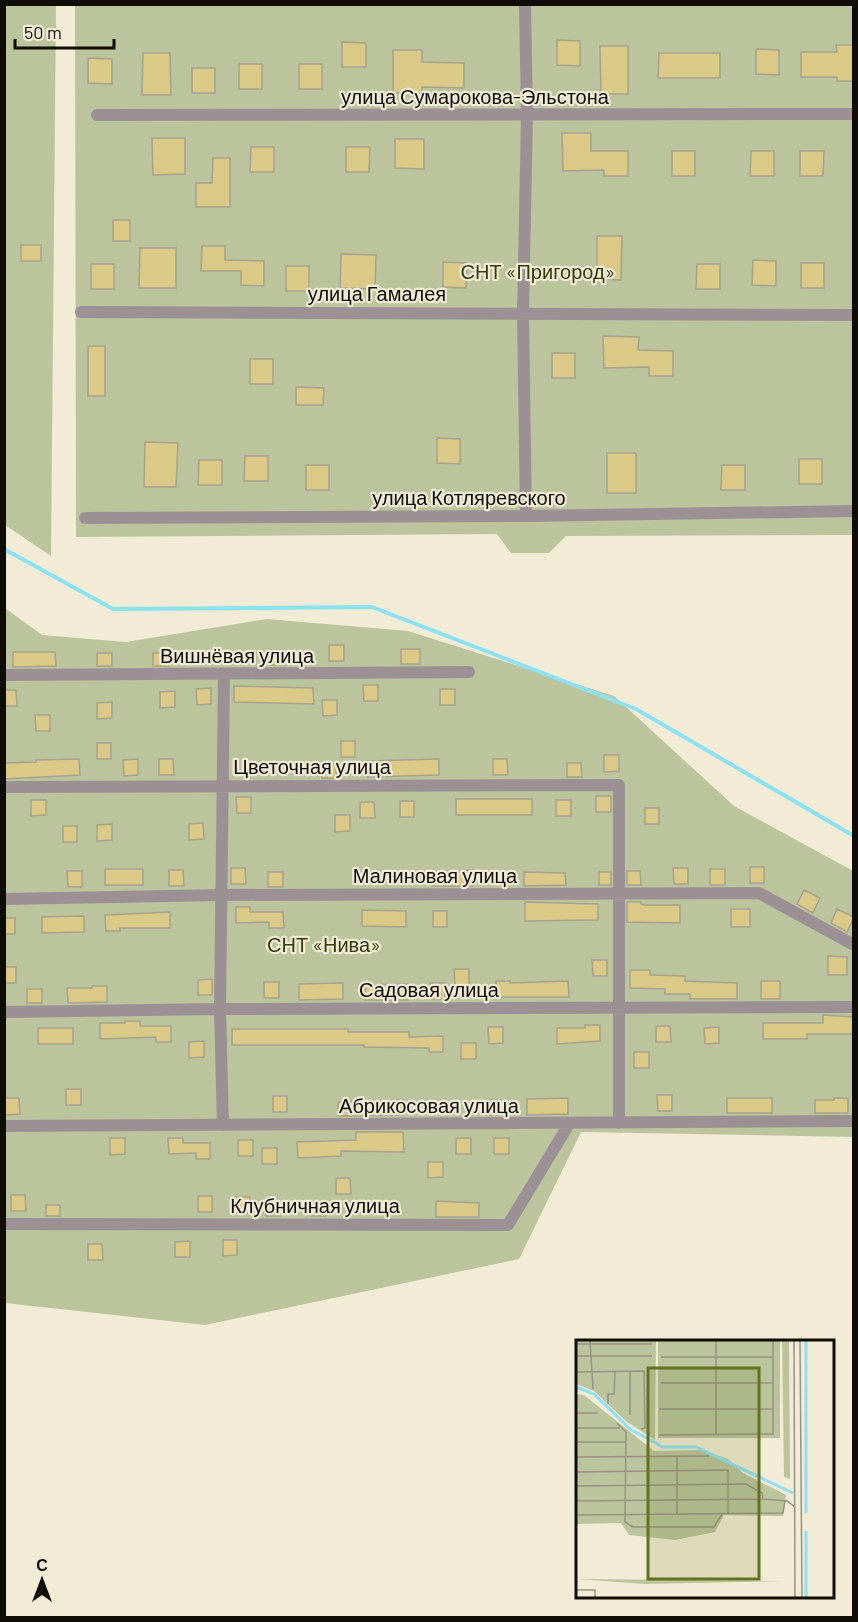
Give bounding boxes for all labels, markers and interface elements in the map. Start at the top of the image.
scale bar [15,12,114,50]
text: 50 m [24,21,62,43]
street label: улица Сумарокова-Эльстона [341,84,610,108]
park label: СНТ «Пригород» [461,259,615,283]
street label: улица Гамалея [308,281,446,305]
street label: улица Котляревского [372,485,566,509]
street label: Вишнёвая улица [160,643,315,667]
street label: Цветочная улица [233,754,392,778]
street label: Малиновая улица [353,863,518,887]
park label: СНТ «Нива» [267,932,381,956]
street label: Садовая улица [359,977,500,1001]
street label: Абрикосовая улица [339,1093,520,1117]
street label: Клубничная улица [230,1193,401,1217]
inset map [576,1340,834,1598]
north arrow [12,1550,72,1610]
text: С [36,1555,48,1574]

